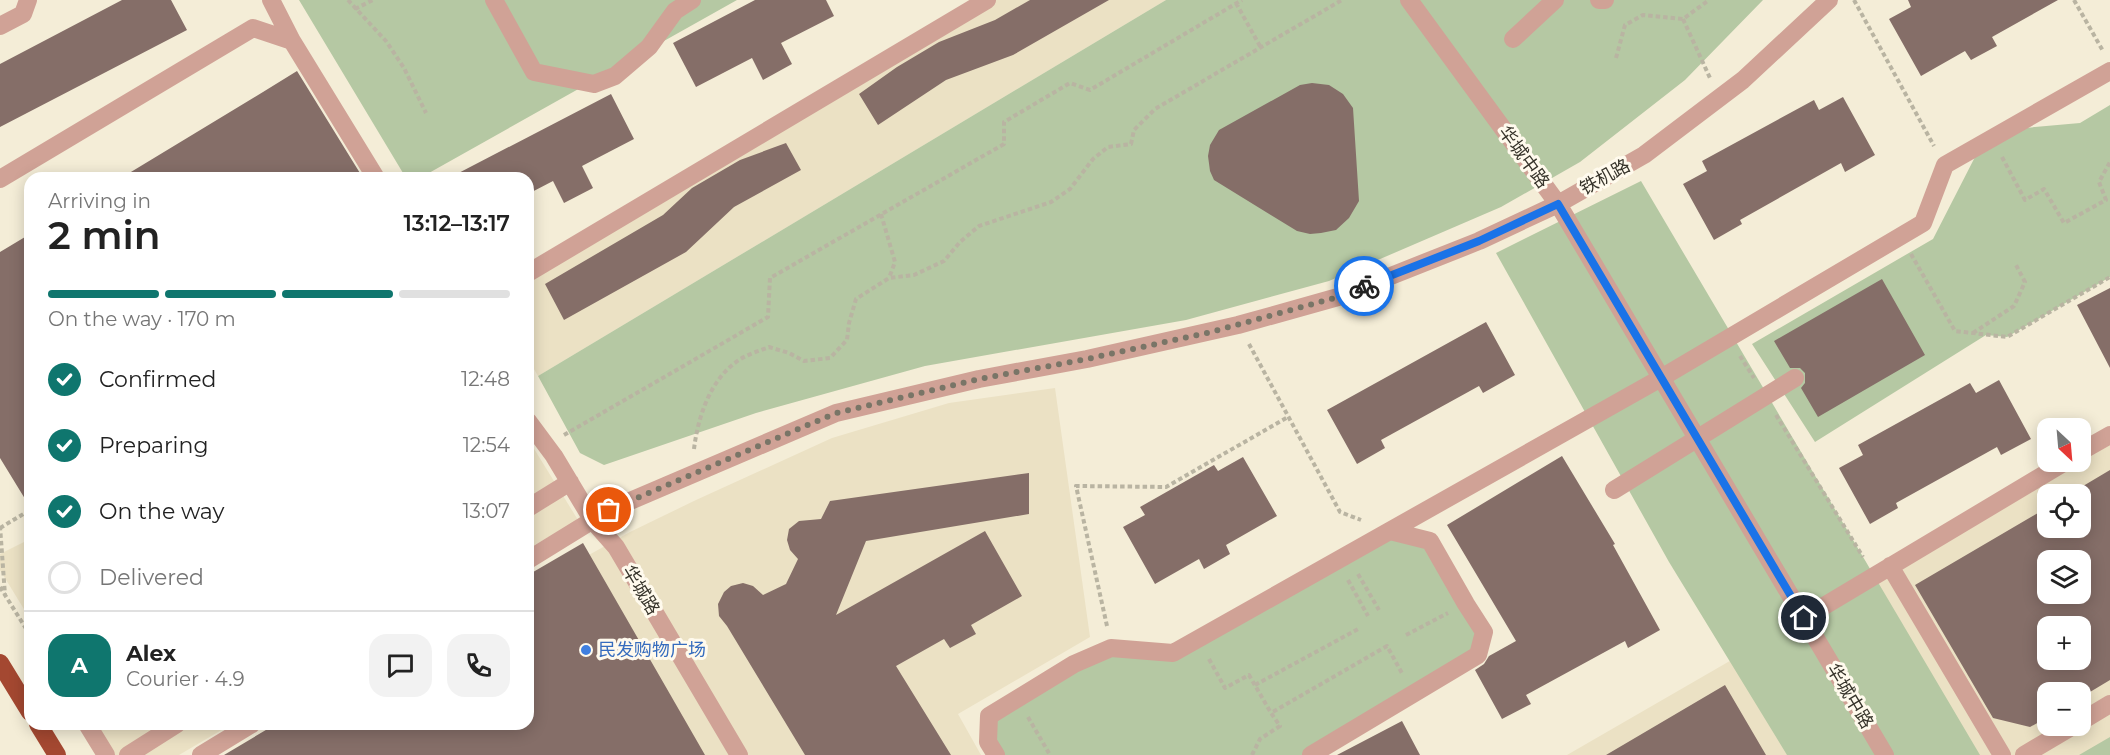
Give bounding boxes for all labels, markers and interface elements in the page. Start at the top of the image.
street label: 华城中路 [1494,121,1554,193]
street label: 铁机路 [1576,154,1634,200]
text: Arriving in [48,189,151,213]
text: 13:12–13:17 [403,210,510,237]
text: 2 min [48,211,161,259]
courier [1334,256,1394,316]
icon: bike [1348,270,1381,303]
text: On the way · 170 m [48,307,236,331]
icon: check [48,363,81,396]
text: Confirmed [99,366,216,393]
text: 12:48 [461,367,510,391]
north arrow [2037,418,2091,472]
map controls [2037,418,2091,736]
icon: check [48,429,81,462]
text: Preparing [99,432,208,459]
text: 12:54 [463,433,510,457]
pin [583,484,634,535]
button: locate [2037,484,2091,538]
icon: bag [592,493,625,526]
icon: check [48,495,81,528]
text: On the way [99,498,224,525]
text: 13:07 [462,499,510,523]
button: layers [2037,550,2091,604]
street label: 华城路 [618,561,664,619]
text: Delivered [99,564,204,591]
pin [1778,592,1829,643]
icon: home [1787,601,1820,634]
button: + [2037,616,2091,670]
button: chat [369,634,432,697]
button: phone [447,634,510,697]
place label: 民发购物广场 [598,639,706,661]
text: Alex [126,640,176,667]
marker: 民发购物广场 [579,643,593,657]
text: A [71,652,88,679]
street label: 华城中路 [1822,659,1878,733]
text: Courier · 4.9 [126,667,245,691]
button: − [2037,682,2091,736]

